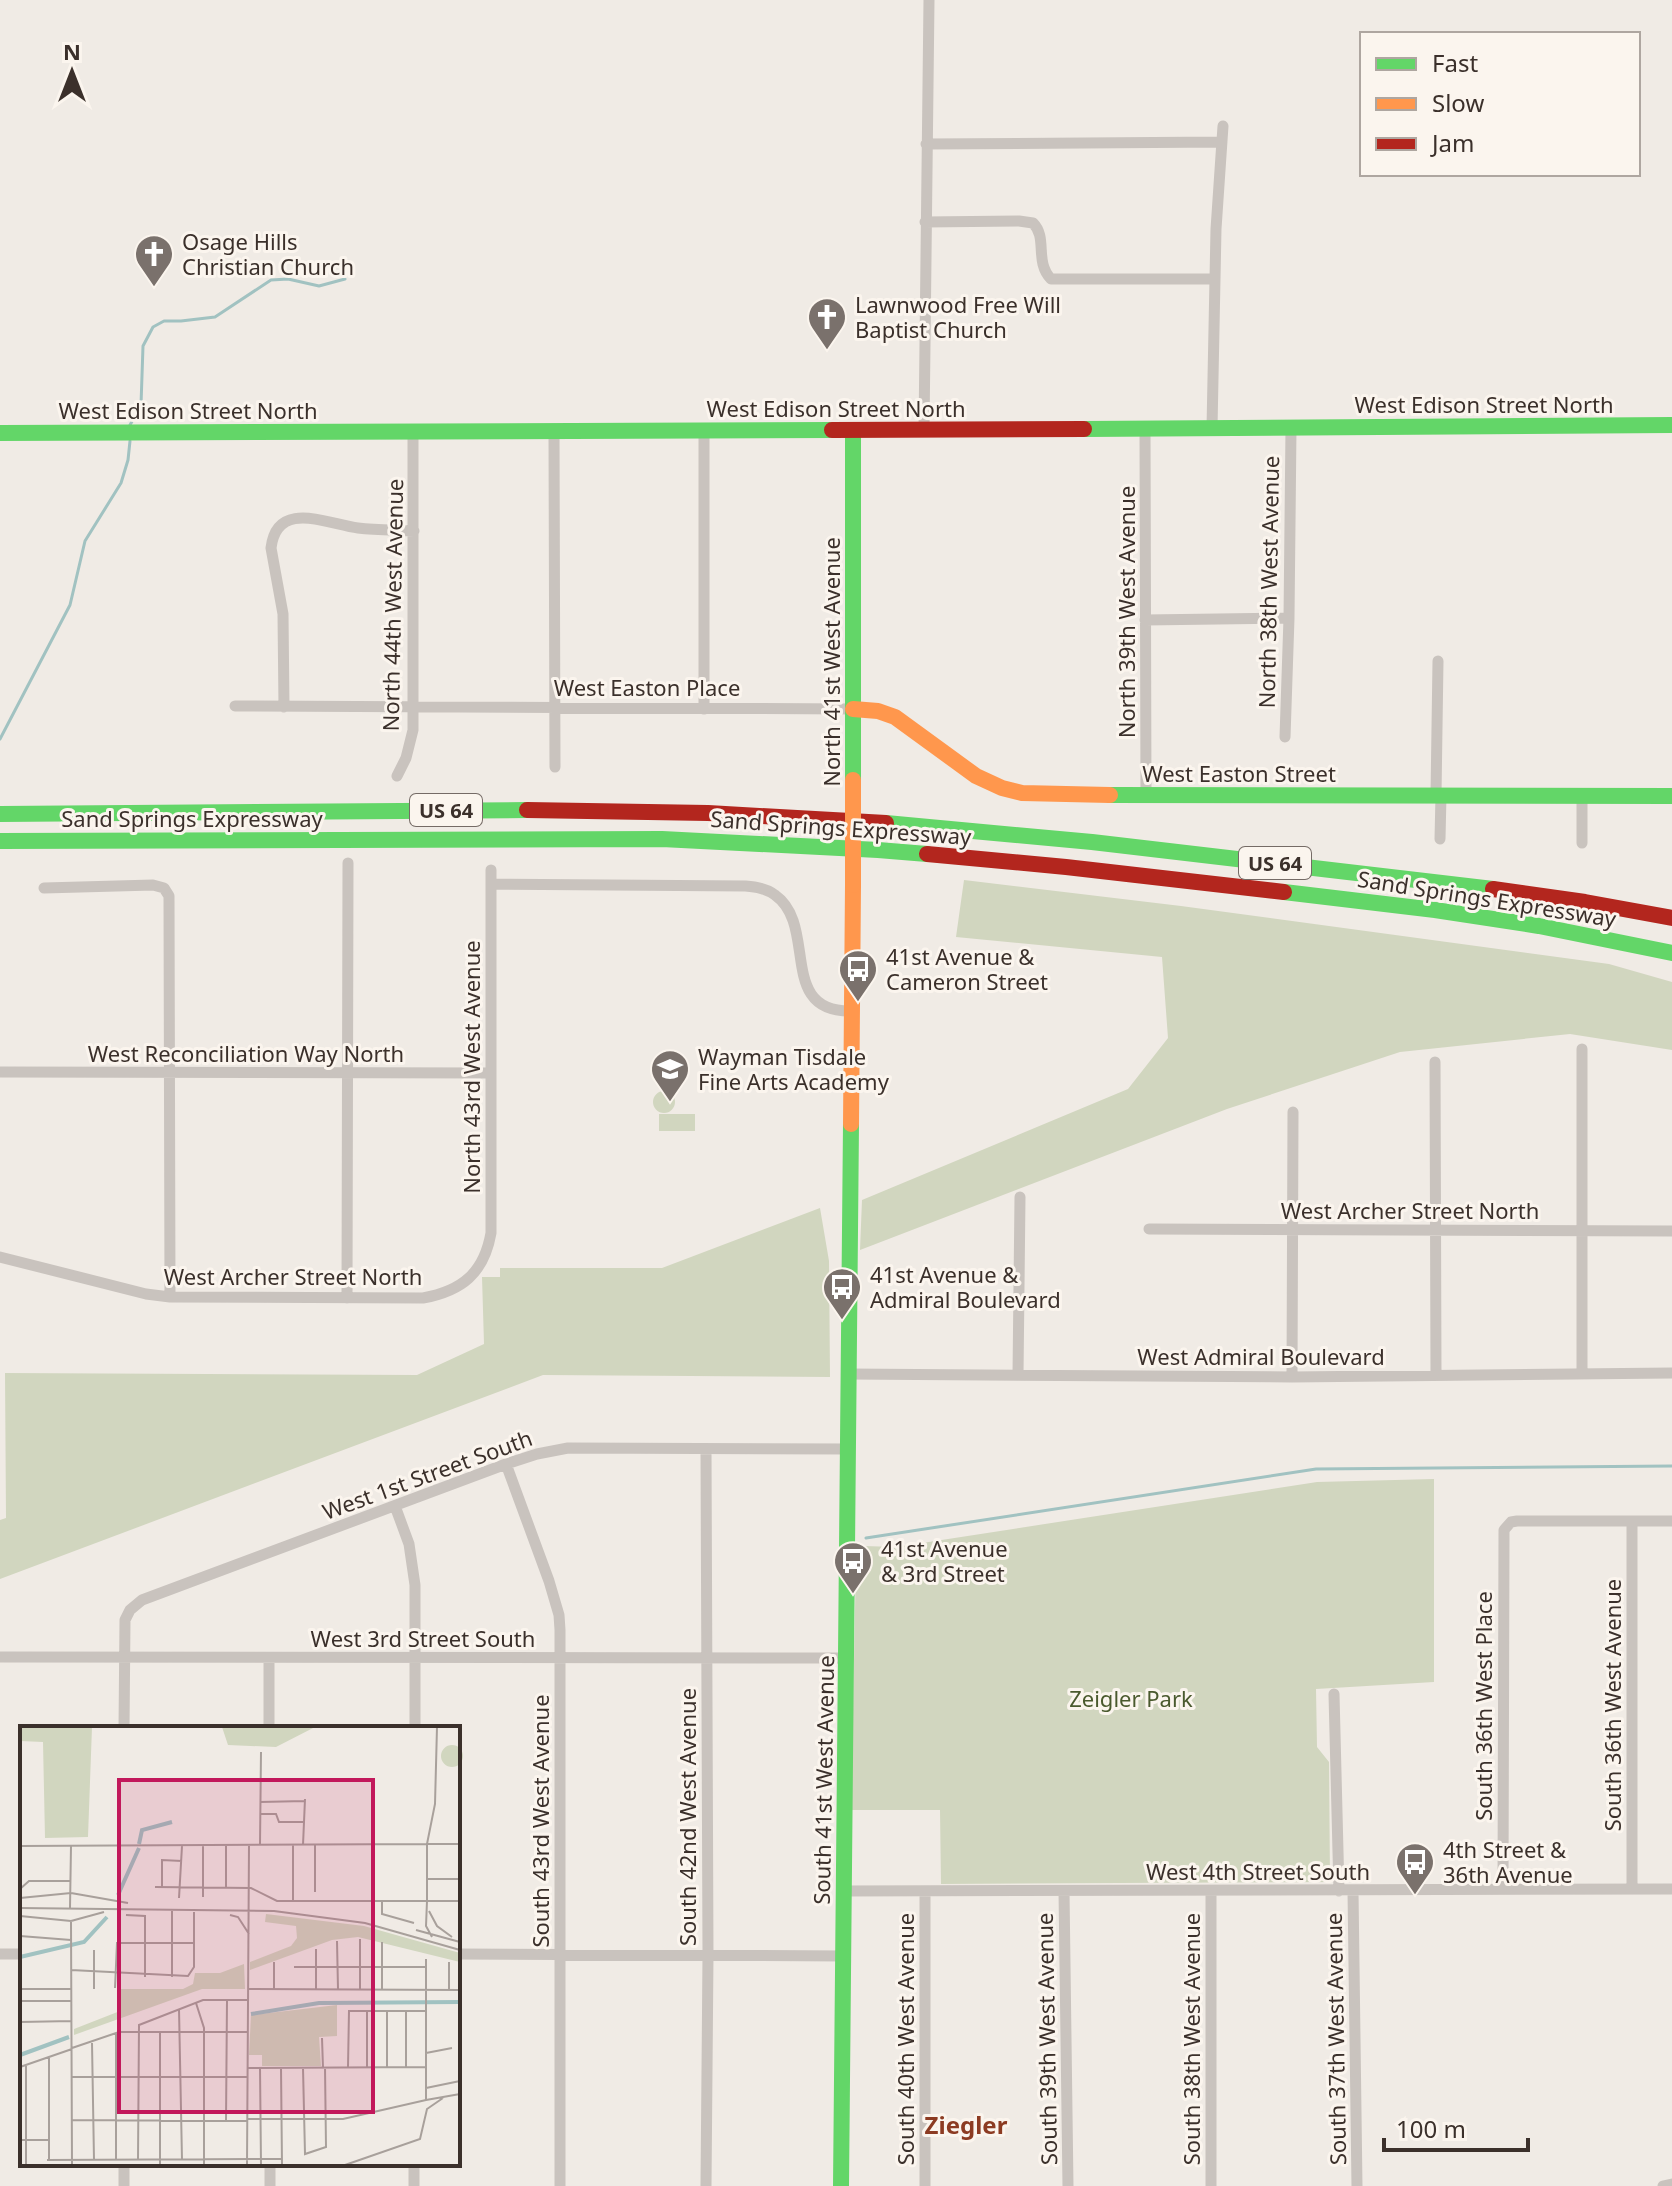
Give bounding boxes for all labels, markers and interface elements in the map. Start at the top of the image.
north arrow [32,32,112,112]
legend [1360,32,1640,176]
text: N [63,36,81,66]
text: Fast [1432,46,1478,79]
text: Slow [1432,86,1484,119]
text: Jam [1430,126,1474,159]
place label: Osage Hills Christian Church [182,226,354,281]
church icon: Osage Hills Christian Church [133,233,175,288]
place label: Lawnwood Free Will Baptist Church [855,289,1061,344]
church icon: Lawnwood Free Will Baptist Church [806,296,848,351]
street label: West Edison Street North [1354,389,1614,419]
street label: West Edison Street North [706,393,966,423]
street label: West Edison Street North [58,395,318,425]
street label: North 38th West Avenue [1251,455,1285,709]
street label: North 44th West Avenue [375,478,409,732]
street label: North 39th West Avenue [1111,486,1141,738]
street label: North 41st West Avenue [816,537,846,787]
street label: West Easton Place [554,672,740,702]
street label: West Easton Street [1142,758,1336,788]
road number: US 64 [410,794,482,826]
street label: Sand Springs Expressway [61,803,323,833]
street label: Sand Springs Expressway [710,803,973,851]
road number: US 64 [1239,847,1311,879]
street label: Sand Springs Expressway [1356,863,1619,933]
street label: North 43rd West Avenue [456,940,486,1194]
place label: 41st Avenue & Cameron Street [886,941,1048,996]
bus stop icon: 41st Avenue & Cameron Street [837,948,879,1003]
street label: West Reconciliation Way North [88,1038,404,1068]
place label: Wayman Tisdale Fine Arts Academy [698,1041,890,1096]
school or university icon: Wayman Tisdale Fine Arts Academy [649,1048,691,1103]
street label: West Archer Street North [1281,1195,1539,1225]
place label: 41st Avenue & Admiral Boulevard [870,1259,1061,1314]
street label: West Archer Street North [164,1261,422,1291]
bus stop icon: 41st Avenue & Admiral Boulevard [821,1266,863,1321]
street label: West Admiral Boulevard [1137,1341,1385,1371]
street label: West 1st Street South [318,1422,536,1526]
place label: 41st Avenue & 3rd Street [881,1533,1008,1588]
bus stop icon: 41st Avenue & 3rd Street [832,1540,874,1595]
street label: South 36th West Avenue [1597,1579,1627,1831]
street label: South 36th West Place [1468,1591,1498,1821]
street label: West 3rd Street South [311,1623,535,1653]
street label: South 41st West Avenue [806,1655,840,1905]
park label: Zeigler Park [1069,1683,1193,1713]
street label: South 42nd West Avenue [672,1688,702,1946]
street label: South 43rd West Avenue [525,1694,555,1948]
inset map [20,1726,460,2166]
place label: 4th Street & 36th Avenue [1443,1834,1573,1889]
bus stop icon: 4th Street & 36th Avenue [1394,1841,1436,1896]
street label: West 4th Street South [1146,1856,1370,1886]
street label: South 39th West Avenue [1029,1912,1063,2166]
street label: South 37th West Avenue [1318,1912,1352,2166]
street label: South 40th West Avenue [890,1913,920,2165]
street label: South 38th West Avenue [1176,1913,1206,2165]
scale bar [1384,2102,1528,2152]
district label: Ziegler [925,2108,1008,2141]
text: 100 m [1396,2112,1466,2145]

